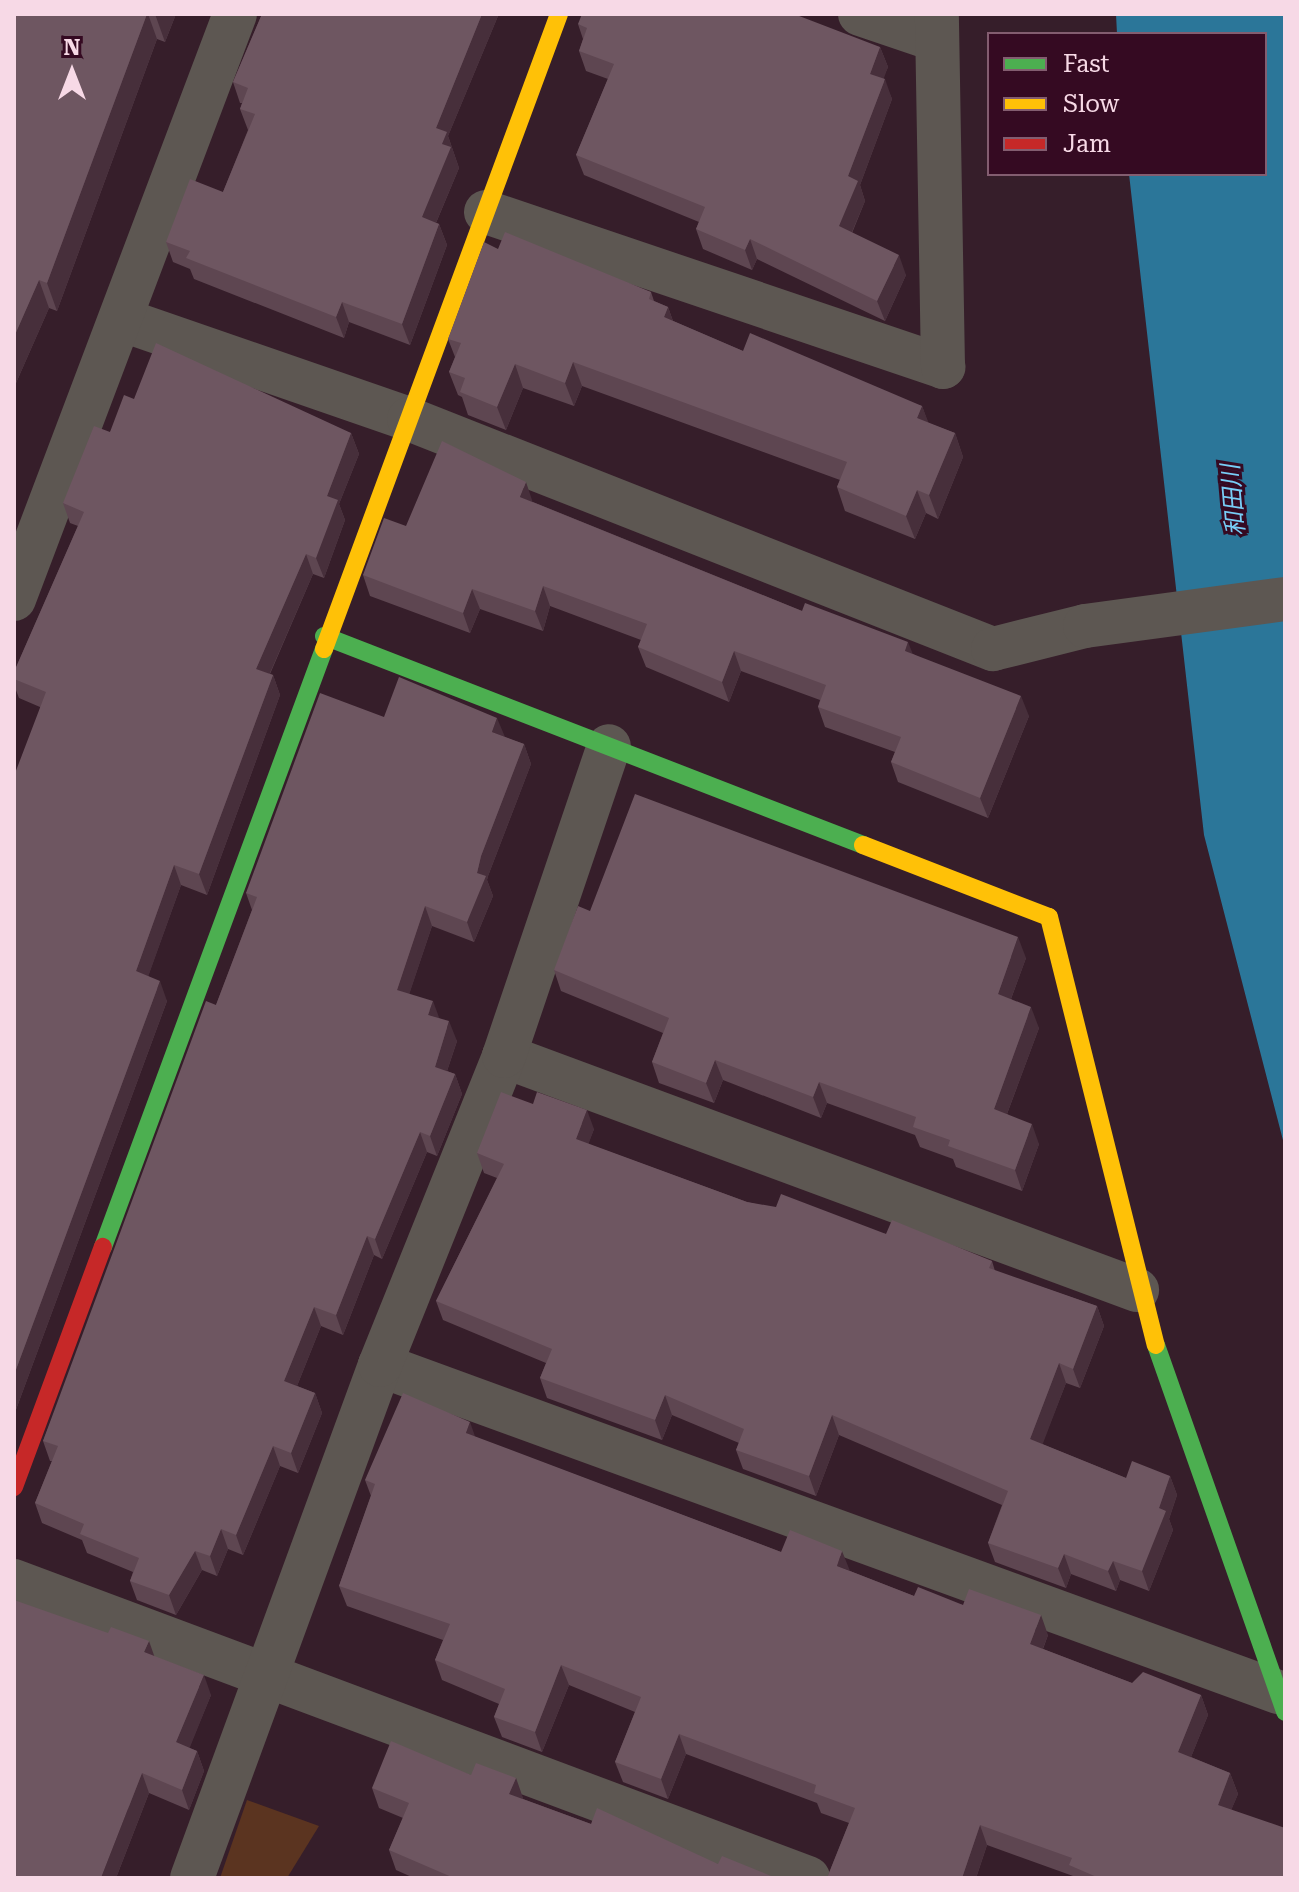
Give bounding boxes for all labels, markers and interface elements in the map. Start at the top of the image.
north arrow [32,32,112,112]
legend [987,32,1267,176]
text: N [64,35,80,60]
text: Fast [1063,50,1110,78]
text: Slow [1063,90,1119,118]
text: Jam [1063,130,1111,158]
water label: 和田川 [1217,463,1251,537]

